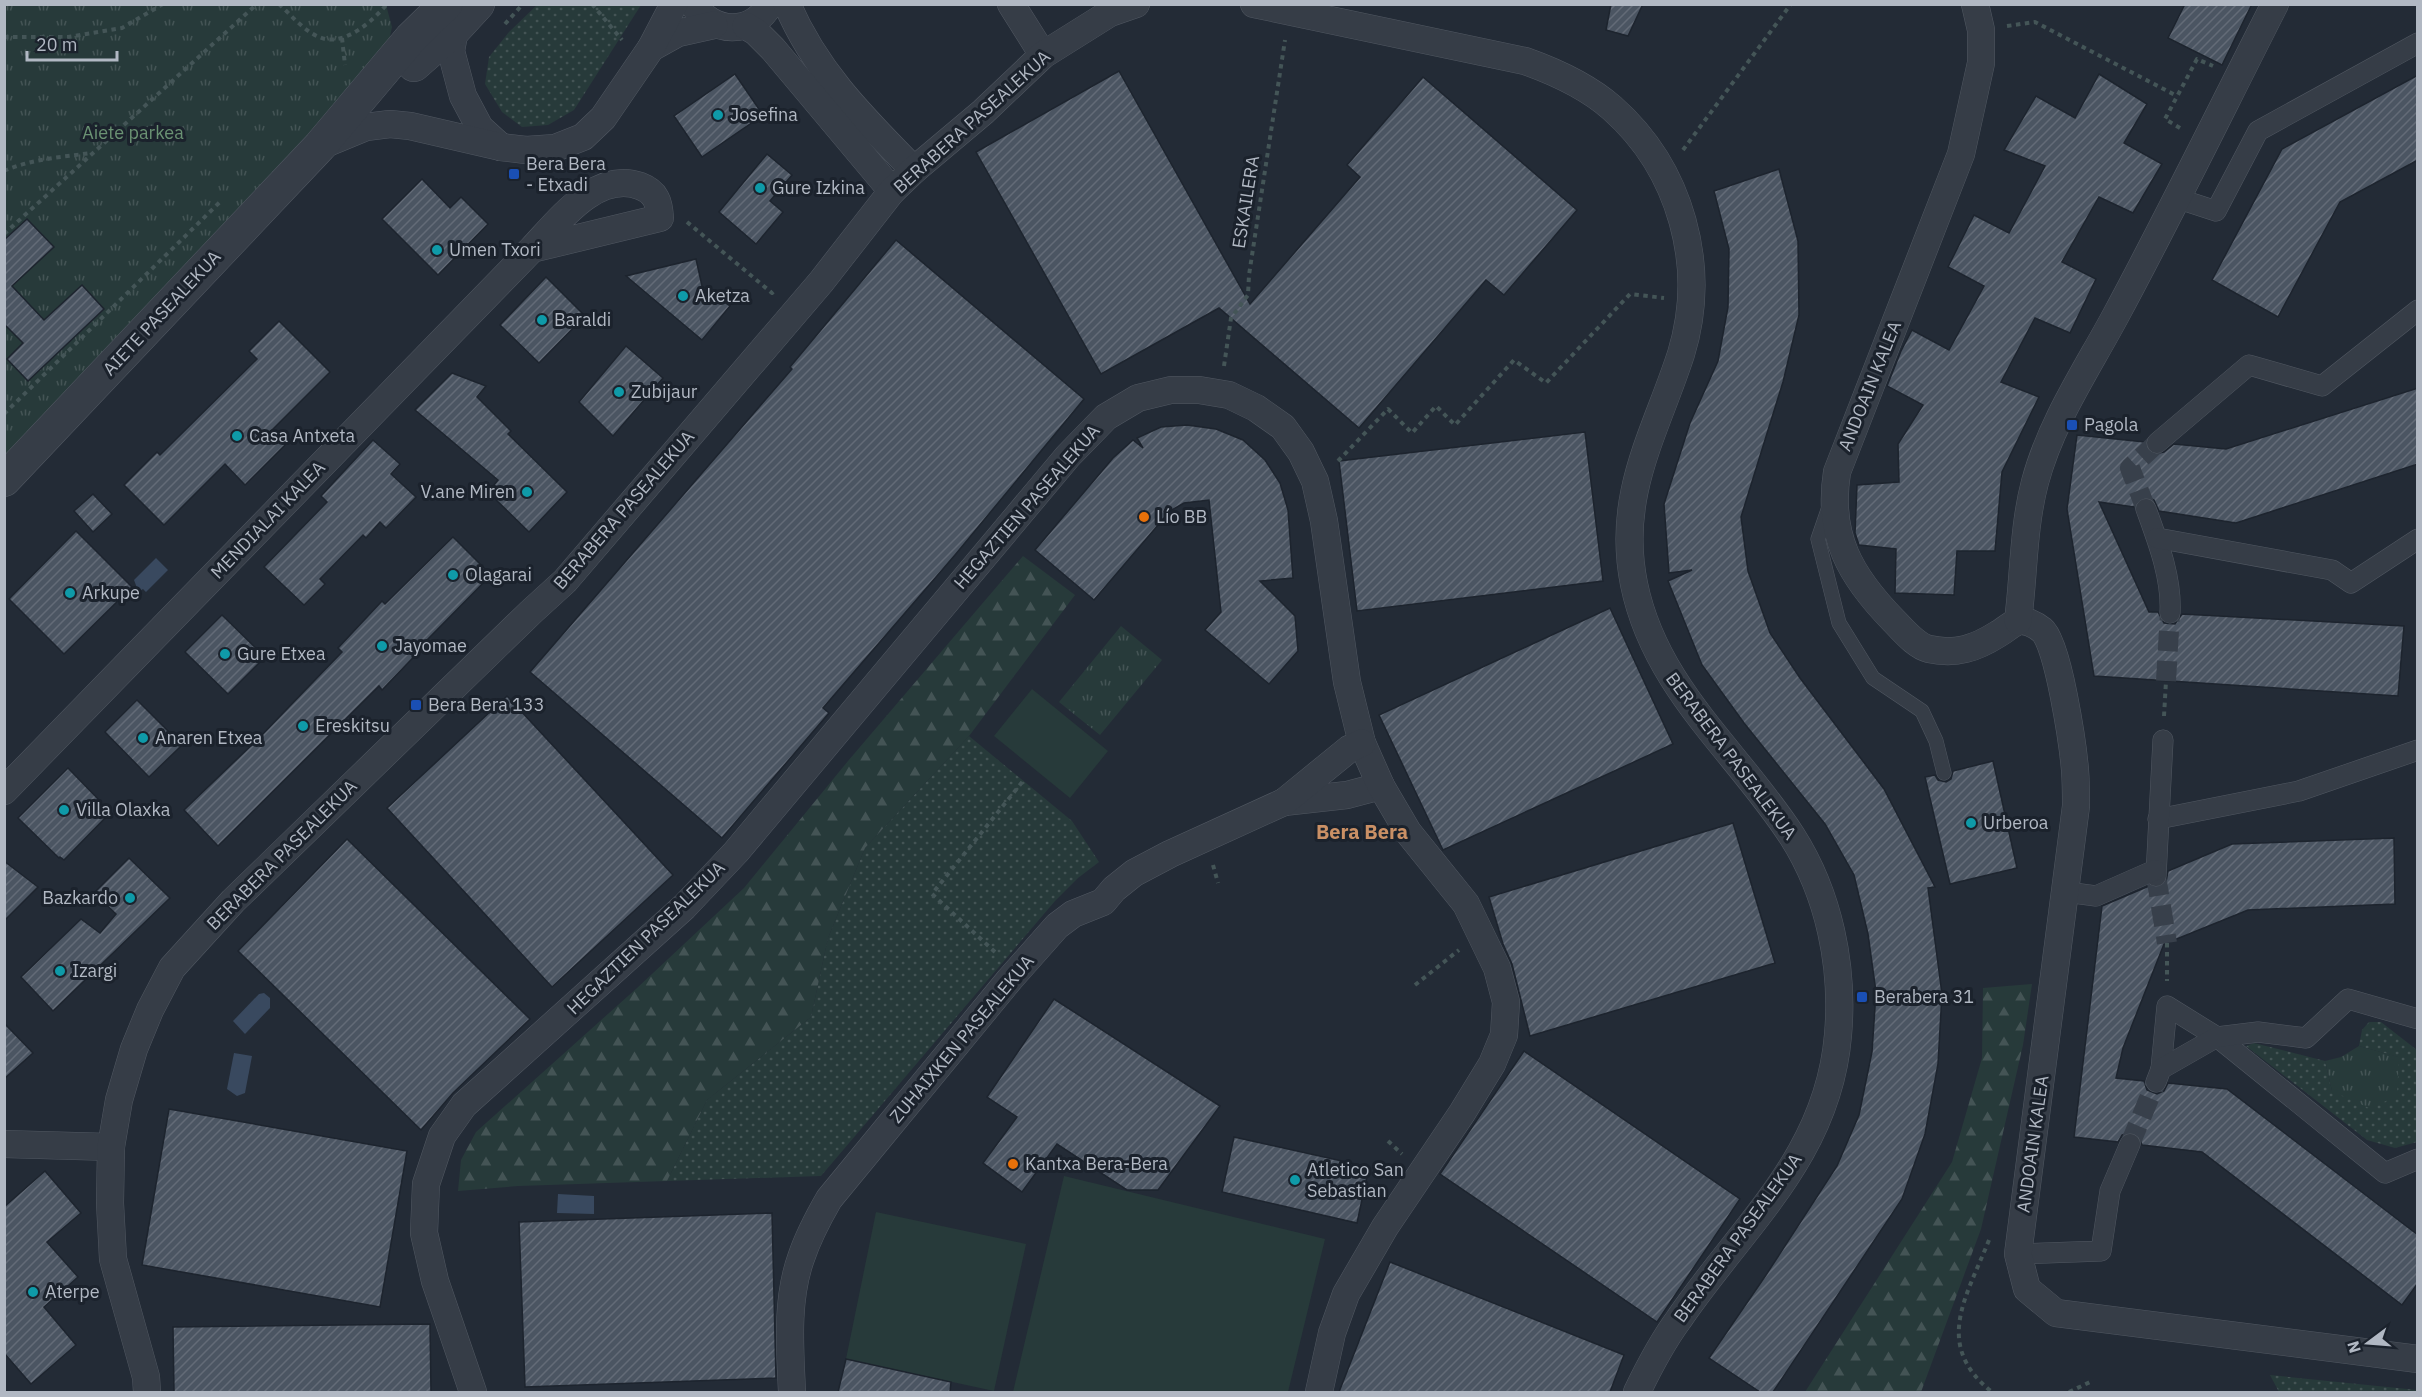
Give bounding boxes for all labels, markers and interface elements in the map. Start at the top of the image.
scale bar [27,24,117,62]
text: 20 m [36,33,78,56]
street label: BERABERA PASEALEKUA [888,45,1055,198]
place label: Josefina [730,103,798,126]
marker: Josefina [711,108,725,122]
park label: Aiete parkea [82,121,184,144]
place label: Bera Bera - Etxadi [526,152,606,196]
street label: ESKAILERA [1227,153,1264,250]
marker: Bera Bera - Etxadi [507,167,521,181]
place label: Gure Izkina [772,176,865,199]
marker: Gure Izkina [753,181,767,195]
place label: Umen Txori [449,238,541,261]
marker: Umen Txori [430,243,444,257]
street label: AIETE PASEALEKUA [98,245,226,380]
place label: Aketza [695,284,750,307]
marker: Aketza [676,289,690,303]
place label: Baraldi [554,308,611,331]
marker: Baraldi [535,313,549,327]
street label: ANDOAIN KALEA [1833,317,1906,454]
place label: Zubijaur [631,380,698,403]
marker: Zubijaur [612,385,626,399]
place label: Pagola [2084,413,2139,436]
marker: Pagola [2065,418,2079,432]
street label: HEGAZTIEN PASEALEKUA [949,419,1105,594]
place label: Casa Antxeta [249,424,356,447]
street label: BERABERA PASEALEKUA [548,425,699,594]
marker: Casa Antxeta [230,429,244,443]
street label: MENDIALAI KALEA [206,456,330,583]
place label: V.ane Miren [420,480,515,503]
marker: V.ane Miren [520,485,534,499]
place label: Lío BB [1156,505,1207,528]
marker: Lío BB [1137,510,1151,524]
place label: Olagarai [465,563,532,586]
marker: Olagarai [446,568,460,582]
place label: Arkupe [82,581,140,604]
marker: Arkupe [63,586,77,600]
place label: Jayomae [394,634,467,657]
marker: Jayomae [375,639,389,653]
place label: Gure Etxea [237,642,326,665]
marker: Gure Etxea [218,647,232,661]
street label: BERABERA PASEALEKUA [1661,668,1802,844]
place label: Bera Bera 133 [428,693,544,716]
marker: Bera Bera 133 [409,698,423,712]
place label: Ereskitsu [315,714,390,737]
marker: Ereskitsu [296,719,310,733]
place label: Anaren Etxea [155,726,263,749]
marker: Anaren Etxea [136,731,150,745]
street label: BERABERA PASEALEKUA [202,774,362,935]
place label: Villa Olaxka [76,798,171,821]
marker: Villa Olaxka [57,803,71,817]
place label: Urberoa [1983,811,2049,834]
marker: Urberoa [1964,816,1978,830]
district label: Bera Bera [1316,818,1408,845]
street label: HEGAZTIEN PASEALEKUA [562,856,730,1019]
place label: Bazkardo [42,886,118,909]
marker: Bazkardo [123,891,137,905]
street label: ZUHAIXKEN PASEALEKUA [884,950,1039,1127]
place label: Izargi [72,959,117,982]
marker: Izargi [53,964,67,978]
place label: Berabera 31 [1874,985,1974,1008]
marker: Berabera 31 [1855,990,1869,1004]
street label: ANDOAIN KALEA [2011,1073,2054,1214]
street label: BERABERA PASEALEKUA [1669,1148,1807,1327]
place label: Kantxa Bera-Bera [1025,1152,1168,1175]
marker: Kantxa Bera-Bera [1006,1157,1020,1171]
place label: Atletico San Sebastian [1307,1158,1404,1202]
marker: Atletico San Sebastian [1288,1173,1302,1187]
place label: Aterpe [45,1280,100,1303]
marker: Aterpe [26,1285,40,1299]
north arrow [2338,1313,2398,1373]
text: N [2342,1339,2365,1355]

